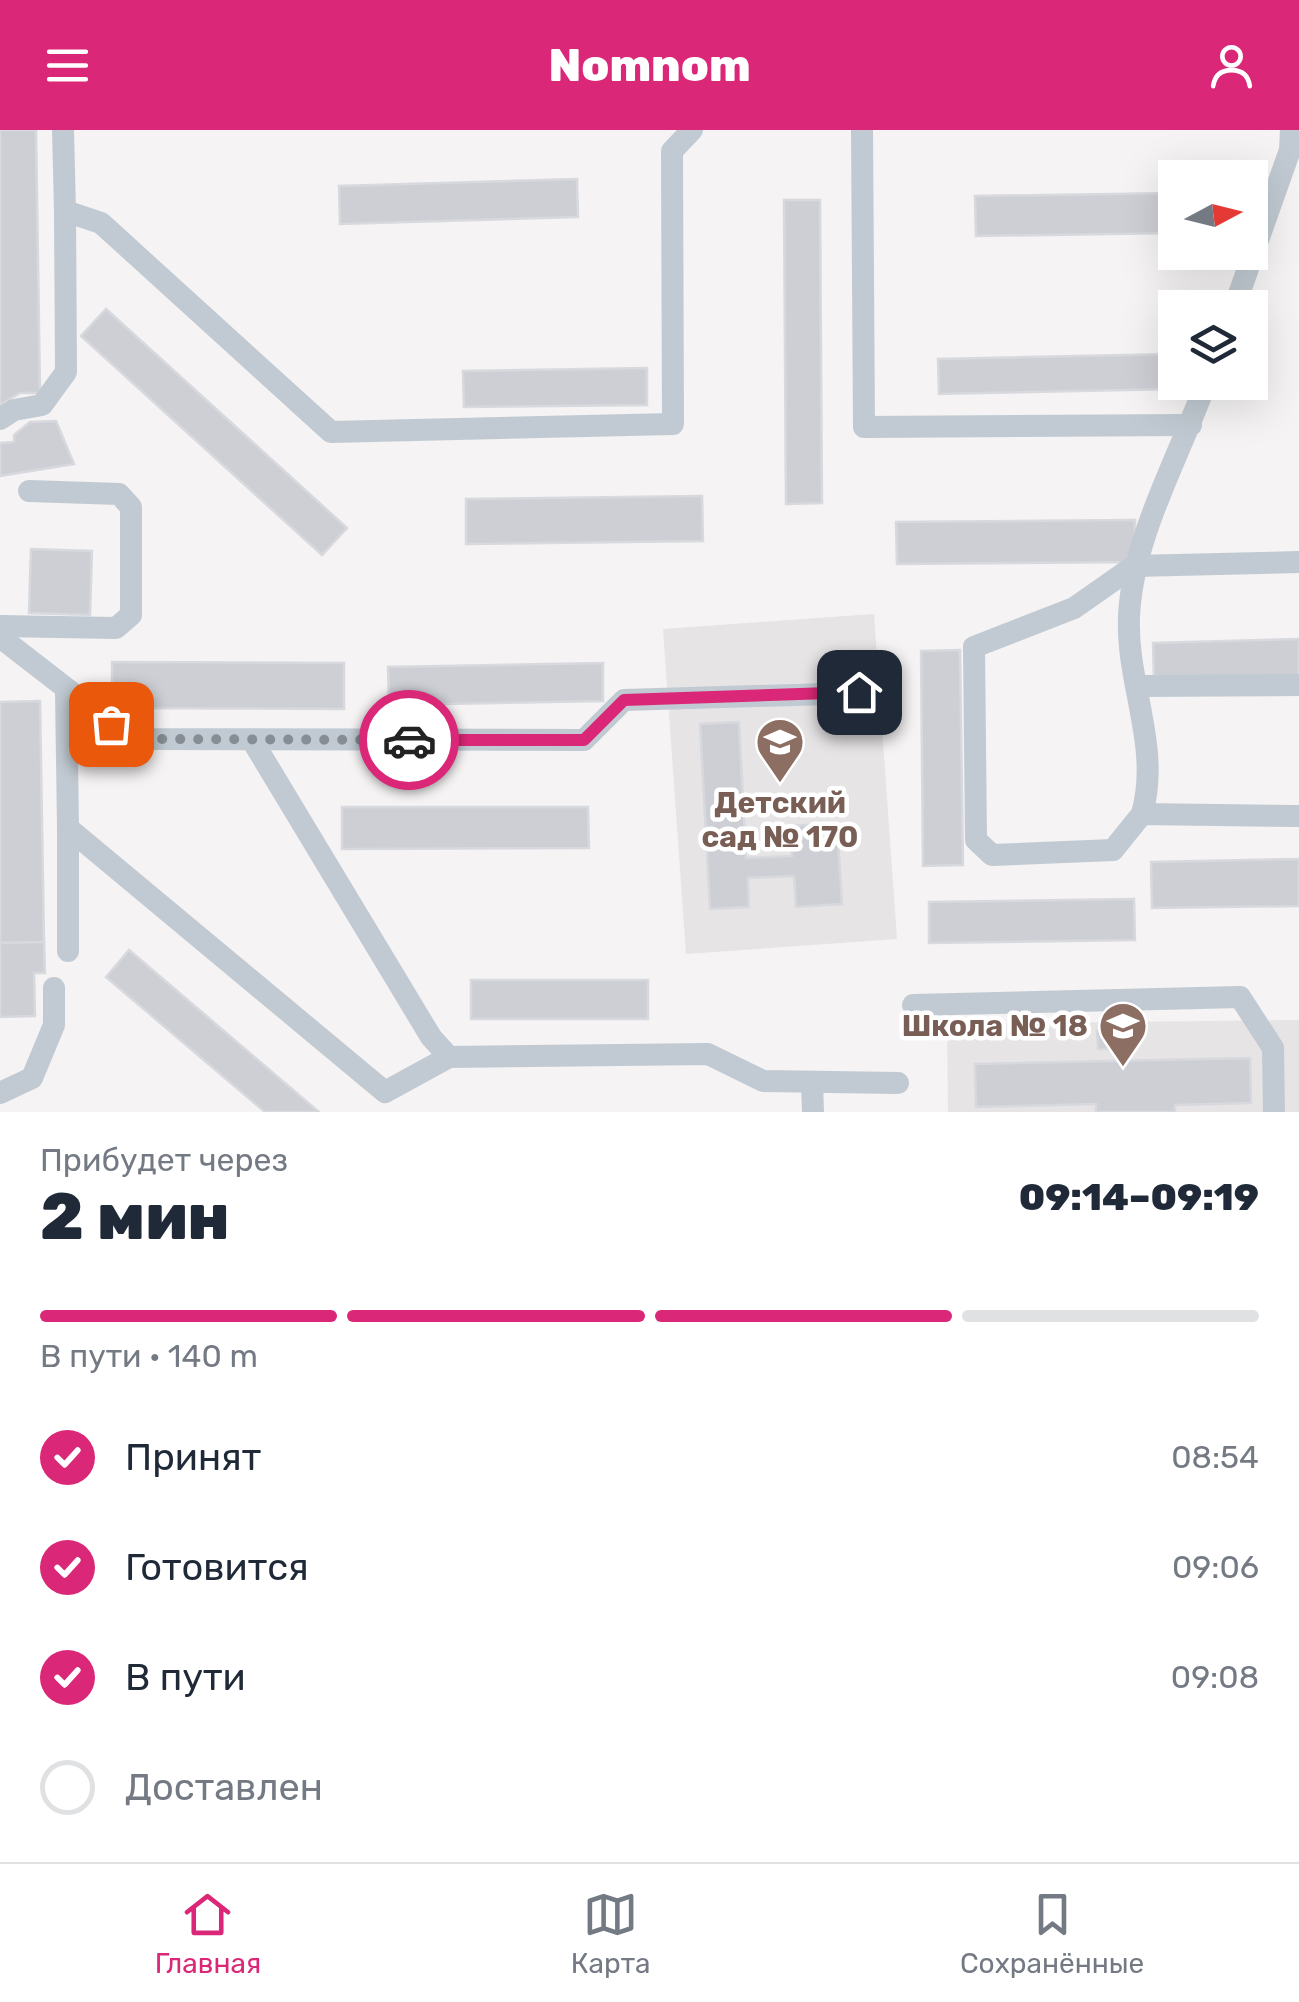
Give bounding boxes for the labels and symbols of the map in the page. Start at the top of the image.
north arrow [1158,160,1268,270]
pin [817,650,902,735]
pin [69,682,154,767]
courier [359,690,459,790]
school or university icon: Детский сад № 170 [754,716,806,784]
place label: Детский сад № 170 [701,785,859,855]
school or university icon: Школа № 18 [1097,1000,1149,1068]
place label: Школа № 18 [902,1008,1088,1044]

